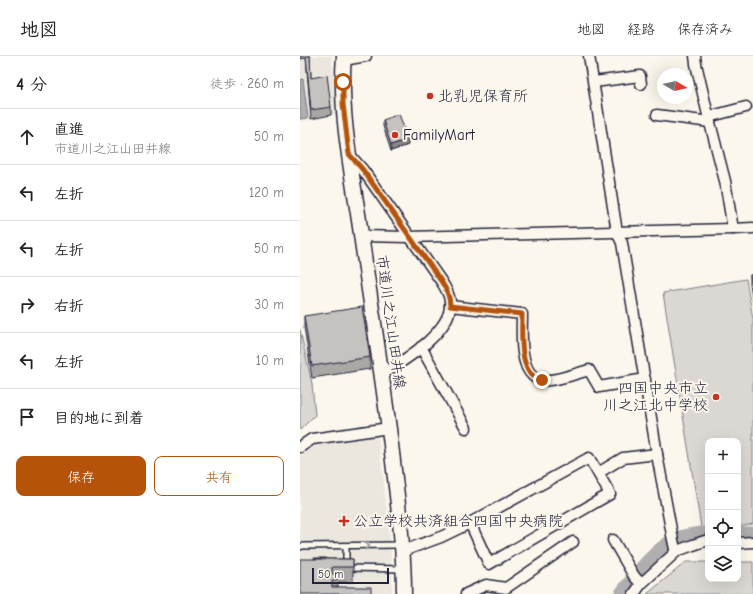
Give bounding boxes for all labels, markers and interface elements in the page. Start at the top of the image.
text: 地図 [20,19,58,41]
text: 地図 [577,21,605,38]
text: 経路 [627,21,655,38]
text: 保存済み [677,21,733,38]
north arrow [657,68,693,104]
route start [334,73,352,91]
text: 4 分 [16,75,47,94]
text: 徒歩 · 260 m [210,76,284,91]
place label: 北乳児保育所 [438,87,528,105]
marker: 北乳児保育所 [425,91,435,101]
text: 直進 [54,120,84,138]
icon: ahead [16,126,38,148]
place label: FamilyMart [403,126,476,144]
text: 50 m [254,129,284,144]
marker: FamilyMart [390,130,400,140]
text: 市道川之江山田井線 [54,141,171,156]
icon: left [16,182,38,204]
text: 左折 [54,185,84,203]
text: 120 m [249,185,284,200]
icon: left [16,238,38,260]
text: 左折 [54,241,84,259]
text: 50 m [254,241,284,256]
street label: 市道川之江山田井線 [373,254,409,390]
icon: right [16,294,38,316]
text: 右折 [54,297,84,315]
text: 30 m [254,297,284,312]
icon: left [16,350,38,372]
text: 左折 [54,353,84,371]
text: 10 m [256,353,284,368]
route end [533,371,551,389]
place label: 四国中央市立 川之江北中学校 [603,379,708,414]
marker: 四国中央市立 川之江北中学校 [711,392,721,402]
icon: arrive [16,406,38,428]
text: 目的地に到着 [54,409,144,427]
map controls [705,438,741,582]
button: + [705,438,741,474]
button: 保存 [16,456,146,496]
button: 共有 [154,456,284,496]
button: − [705,474,741,510]
button: locate [705,510,741,546]
place label: 公立学校共済組合四国中央病院 [353,512,563,530]
marker: 公立学校共済組合四国中央病院 [338,515,350,527]
one-way arrow [364,541,370,550]
button: layers [705,546,741,582]
scale bar [312,566,389,585]
text: 50 m [318,568,343,581]

